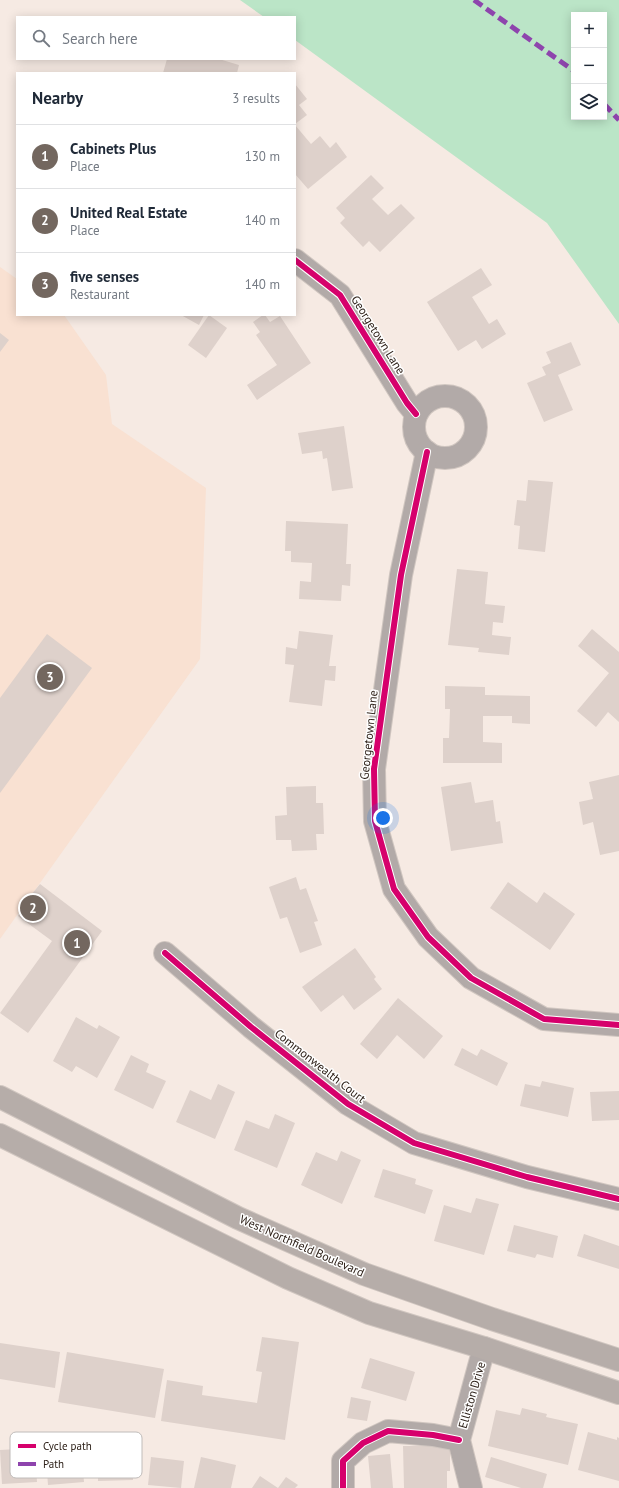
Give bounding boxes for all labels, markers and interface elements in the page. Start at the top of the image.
map controls [571,12,607,120]
button: + [571,12,607,48]
search box [16,16,296,60]
icon: search [30,27,52,49]
text: Search here [62,29,138,48]
button: − [571,48,607,84]
button: layers [571,84,607,120]
text: Nearby [32,87,83,109]
text: 3 results [232,90,280,107]
text: Cabinets Plus [70,139,156,158]
text: 1 [41,148,49,165]
text: 130 m [245,148,280,165]
text: Place [70,158,100,175]
text: United Real Estate [70,203,187,222]
text: 2 [41,212,49,229]
text: 140 m [245,212,280,229]
text: Place [70,222,100,239]
text: five senses [70,267,139,286]
text: 3 [41,276,49,293]
text: 140 m [245,276,280,293]
text: Restaurant [70,286,129,303]
street label: Georgetown Lane [348,293,409,377]
pin: 3 [37,662,63,692]
street label: Georgetown Lane [356,690,381,780]
your location [373,808,393,828]
pin: 2 [20,893,46,923]
pin: 1 [64,928,90,958]
street label: Commonwealth Court [272,1025,369,1106]
street label: West Northfield Boulevard [238,1211,367,1280]
street label: Elliston Drive [455,1360,488,1430]
legend [10,1432,142,1478]
text: Cycle path [43,1439,92,1453]
text: Path [43,1457,64,1471]

